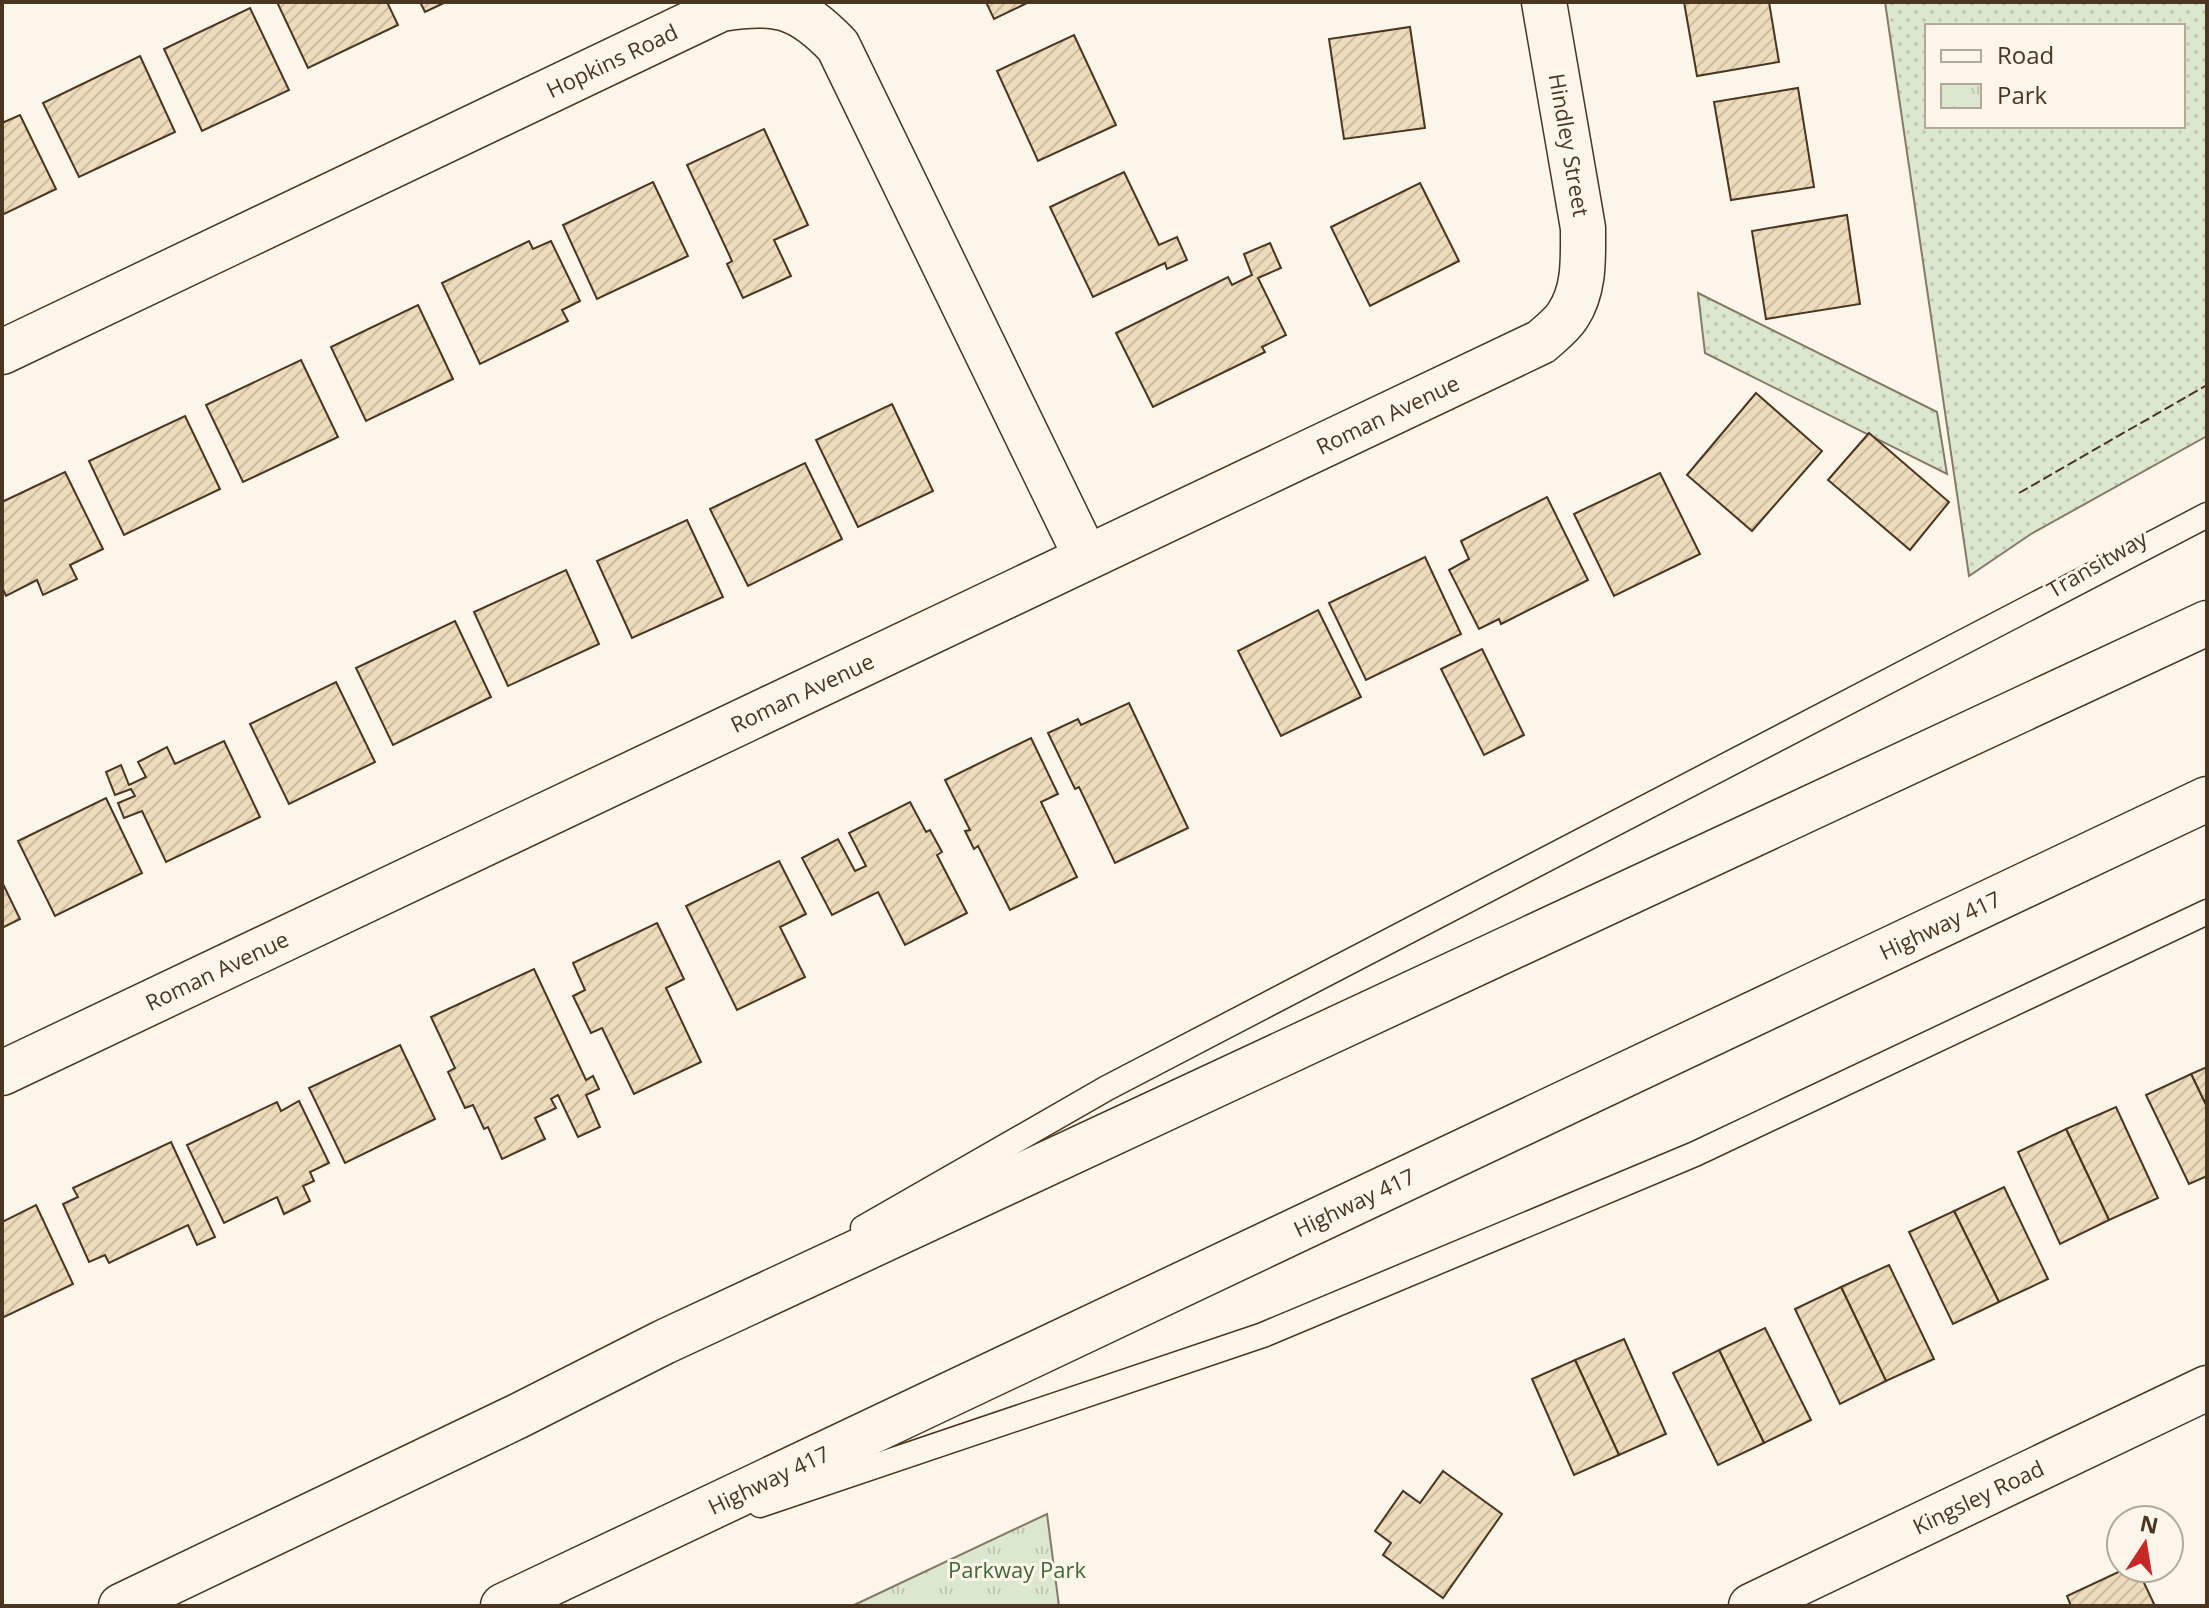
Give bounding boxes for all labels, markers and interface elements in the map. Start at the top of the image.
street label: Hopkins Road [541,16,682,104]
legend [1925,24,2185,128]
text: Road [1997,38,2054,71]
street label: Hindley Street [1543,71,1597,219]
text: Park [1997,78,2048,111]
street label: Roman Avenue [1311,367,1464,461]
street label: Transitway [2041,522,2153,604]
street label: Roman Avenue [725,645,878,739]
street label: Highway 417 [1874,883,2005,966]
street label: Roman Avenue [140,923,293,1017]
street label: Highway 417 [1288,1160,1420,1244]
street label: Highway 417 [703,1438,834,1521]
street label: Kingsley Road [1907,1452,2049,1541]
north arrow [2105,1504,2185,1584]
text: N [2137,1507,2161,1540]
park label: Parkway Park [948,1554,1086,1584]

